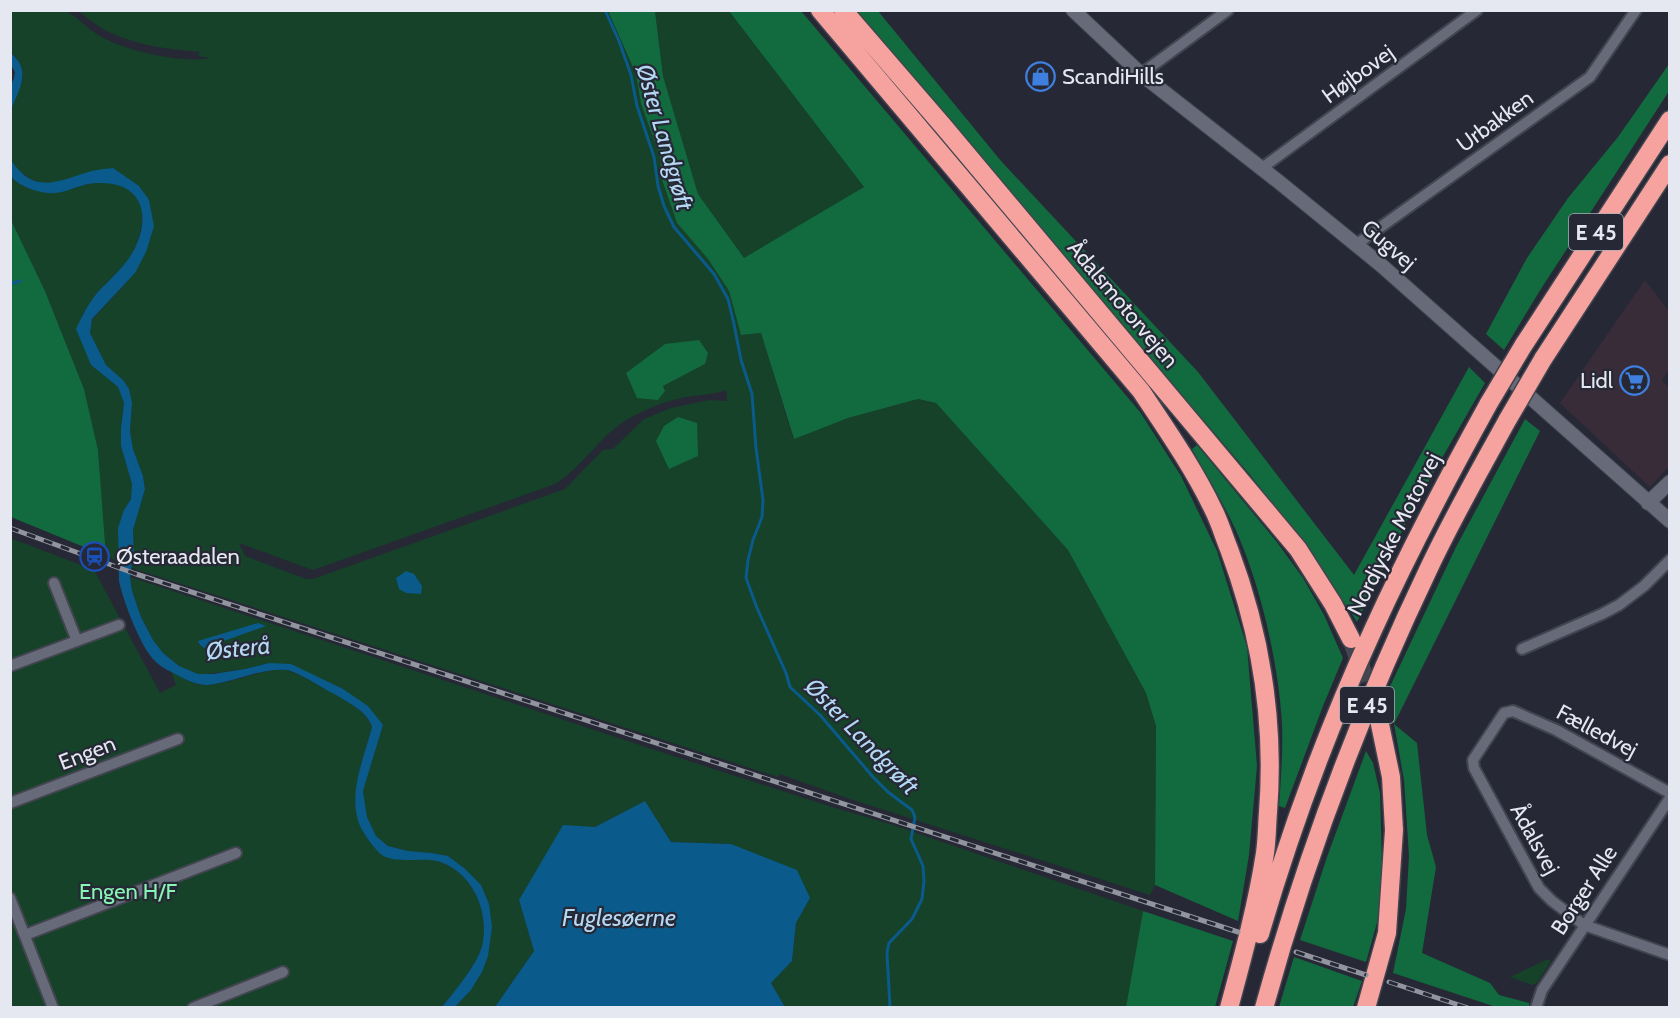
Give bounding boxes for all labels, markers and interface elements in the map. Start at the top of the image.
street label: Højbovej [1317,39,1399,109]
shop icon: ScandiHills [1025,60,1057,92]
water label: Øster Landgrøft [630,61,700,214]
place label: ScandiHills [1062,63,1164,90]
street label: Urbakken [1451,84,1539,158]
street label: Gugvej [1356,214,1422,276]
road number: E 45 [1569,214,1623,250]
street label: Ådalsmotorvejen [1062,235,1184,373]
supermarket icon: Lidl [1618,364,1650,396]
place label: Lidl [1580,367,1614,394]
street label: Nordjyske Motorvej [1341,448,1447,620]
station icon: Østeraadalen [79,540,111,572]
place label: Østeraadalen [116,543,240,570]
water label: Østerå [204,630,272,666]
water label: Øster Landgrøft [799,672,925,801]
road number: E 45 [1340,687,1394,723]
street label: Fælledvej [1552,698,1642,764]
street label: Engen [55,730,119,776]
street label: Ådalsvej [1505,799,1565,879]
street label: Borger Alle [1545,840,1623,940]
park label: Engen H/F [79,878,177,905]
water label: Fuglesøerne [562,903,676,932]

